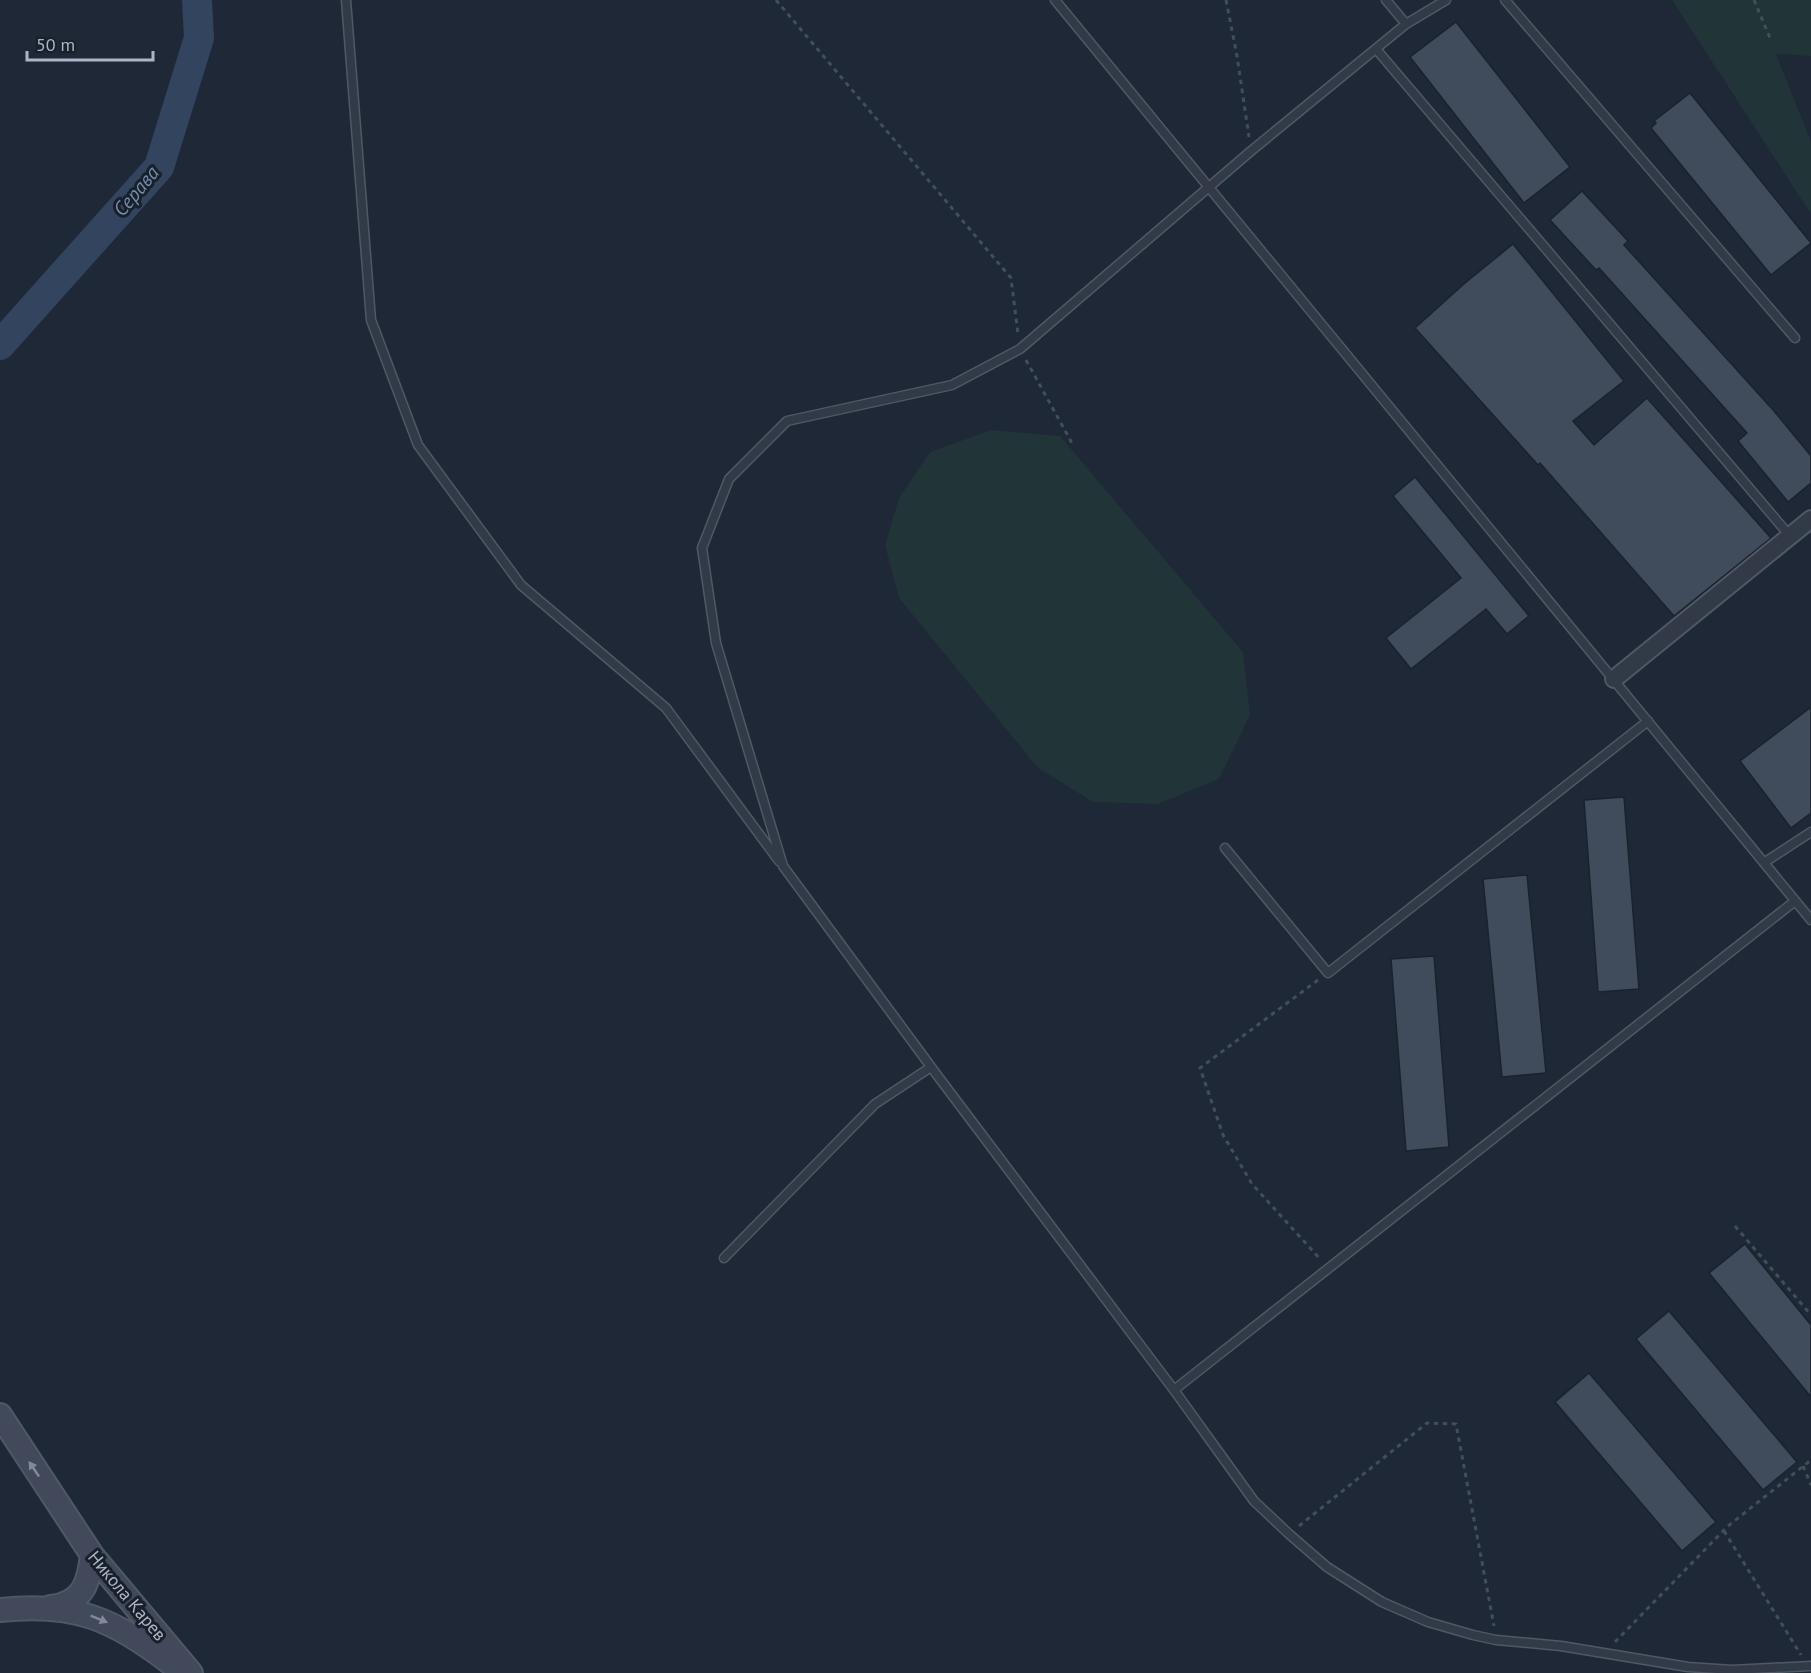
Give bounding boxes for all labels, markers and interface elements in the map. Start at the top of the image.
scale bar [27,24,153,62]
text: 50 m [36,33,75,56]
water label: Серава [107,160,165,222]
one-way arrow [28,1460,39,1477]
street label: Никола Карев [83,1546,172,1645]
one-way arrow [90,1615,108,1624]

